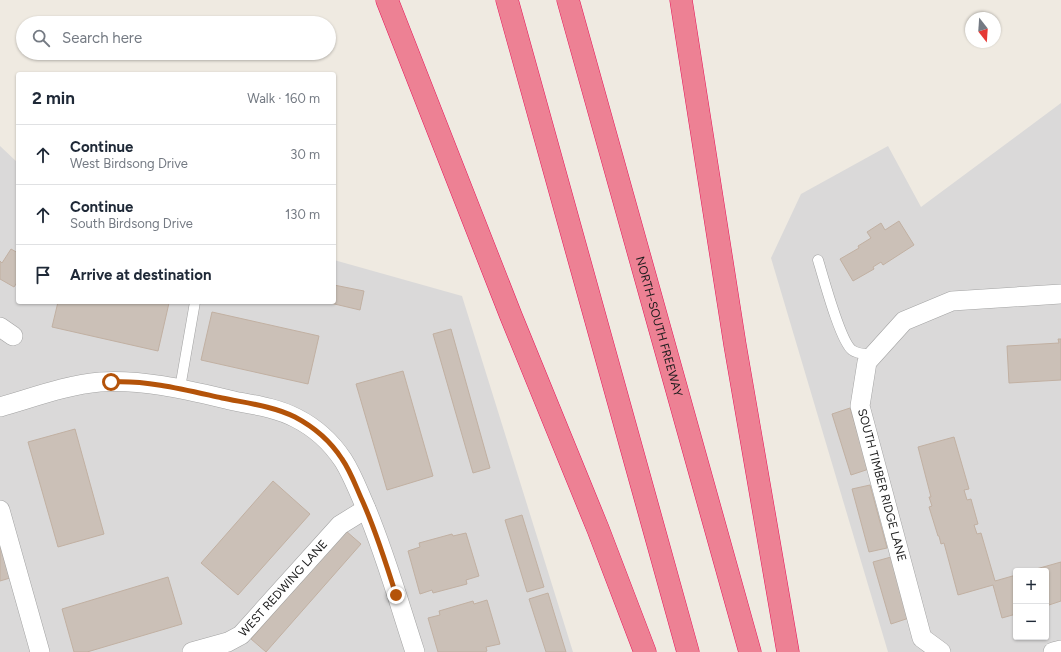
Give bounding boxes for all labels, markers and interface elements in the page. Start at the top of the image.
north arrow [965,12,1001,48]
search box [16,16,336,60]
icon: search [30,27,52,49]
text: Search here [62,29,142,47]
text: 2 min [32,88,75,108]
text: Walk · 160 m [247,91,320,106]
text: Continue [70,138,133,156]
icon: ahead [32,144,54,166]
text: 30 m [290,147,320,162]
text: West Birdsong Drive [70,156,188,171]
text: Continue [70,198,133,216]
icon: ahead [32,204,54,226]
text: 130 m [285,207,320,222]
text: South Birdsong Drive [70,216,193,231]
street label: NORTH-SOUTH FREEWAY [633,255,686,399]
icon: arrive [32,264,54,286]
text: Arrive at destination [70,266,211,284]
route start [102,373,120,391]
street label: SOUTH TIMBER RIDGE LANE [855,407,909,563]
street label: WEST REDWING LANE [236,537,330,640]
map controls [1013,568,1049,640]
button: + [1013,568,1049,604]
route end [387,586,405,604]
button: − [1013,604,1049,640]

